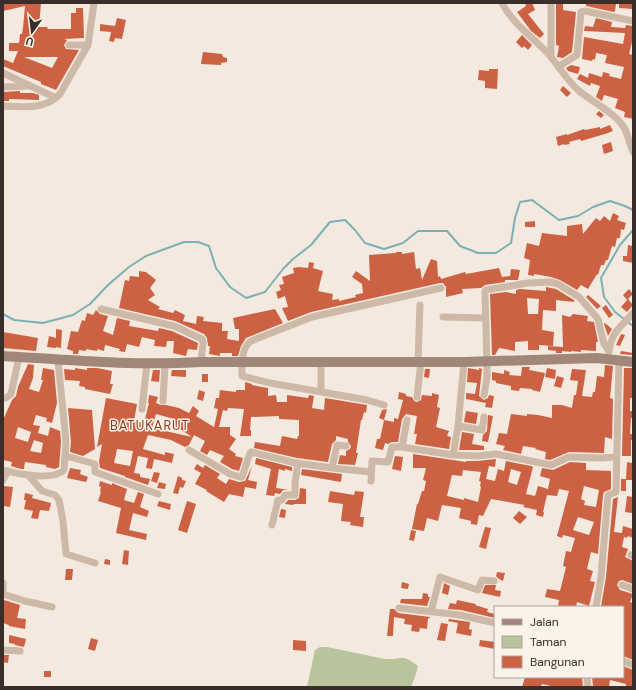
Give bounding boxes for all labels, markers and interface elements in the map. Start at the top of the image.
north arrow [12,12,52,52]
text: U [24,34,35,49]
district label: BATUKARUT [110,417,190,434]
legend [494,606,624,678]
text: Jalan [530,614,559,630]
text: Taman [530,634,567,650]
text: Bangunan [530,654,585,670]

